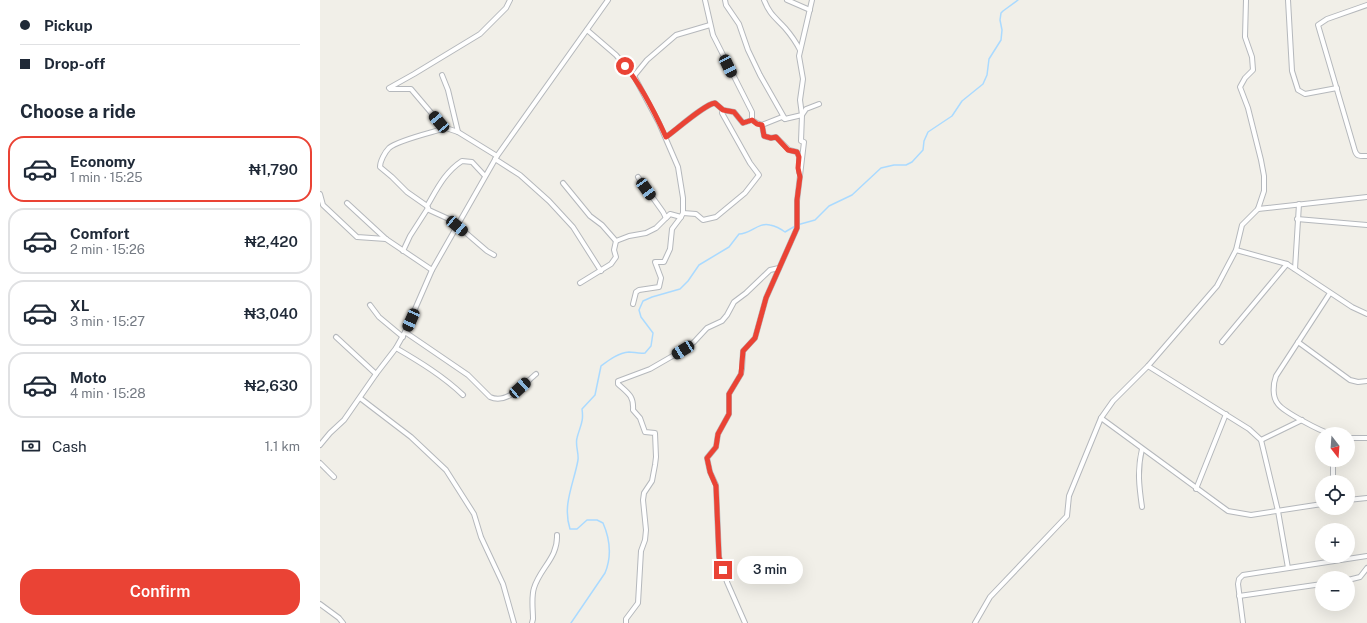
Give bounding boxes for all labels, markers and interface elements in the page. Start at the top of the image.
text: Pickup [44,17,93,34]
car [717,53,739,79]
text: Drop-off [44,55,105,72]
route start [616,57,634,75]
text: Choose a ride [20,101,136,122]
car [427,109,451,135]
icon: car [22,151,58,187]
text: Economy [70,153,135,170]
text: ₦1,790 [249,161,298,178]
text: 1 min · 15:25 [70,170,143,185]
car [634,176,658,202]
car [444,214,470,238]
icon: car [22,223,58,259]
text: Comfort [70,225,130,242]
text: ₦2,420 [245,233,298,250]
text: 2 min · 15:26 [70,242,145,257]
icon: car [22,295,58,331]
text: XL [70,297,89,314]
text: ₦3,040 [244,305,298,322]
car [401,307,421,333]
text: 3 min · 15:27 [70,314,145,329]
car [670,339,696,361]
icon: car [22,367,58,403]
text: Moto [70,369,107,386]
car [507,376,533,400]
text: ₦2,630 [244,377,298,394]
text: 4 min · 15:28 [70,386,146,401]
north arrow [1315,427,1355,467]
map controls [1315,427,1355,611]
icon: cash [20,435,42,457]
text: Cash [52,438,87,455]
text: 1.1 km [265,439,300,454]
button: locate [1315,475,1355,515]
button: + [1315,523,1355,563]
callout: 3 min [737,556,803,584]
route end [714,561,732,579]
text: 3 min [753,562,787,577]
button: Confirm [20,569,300,615]
button: − [1315,571,1355,611]

